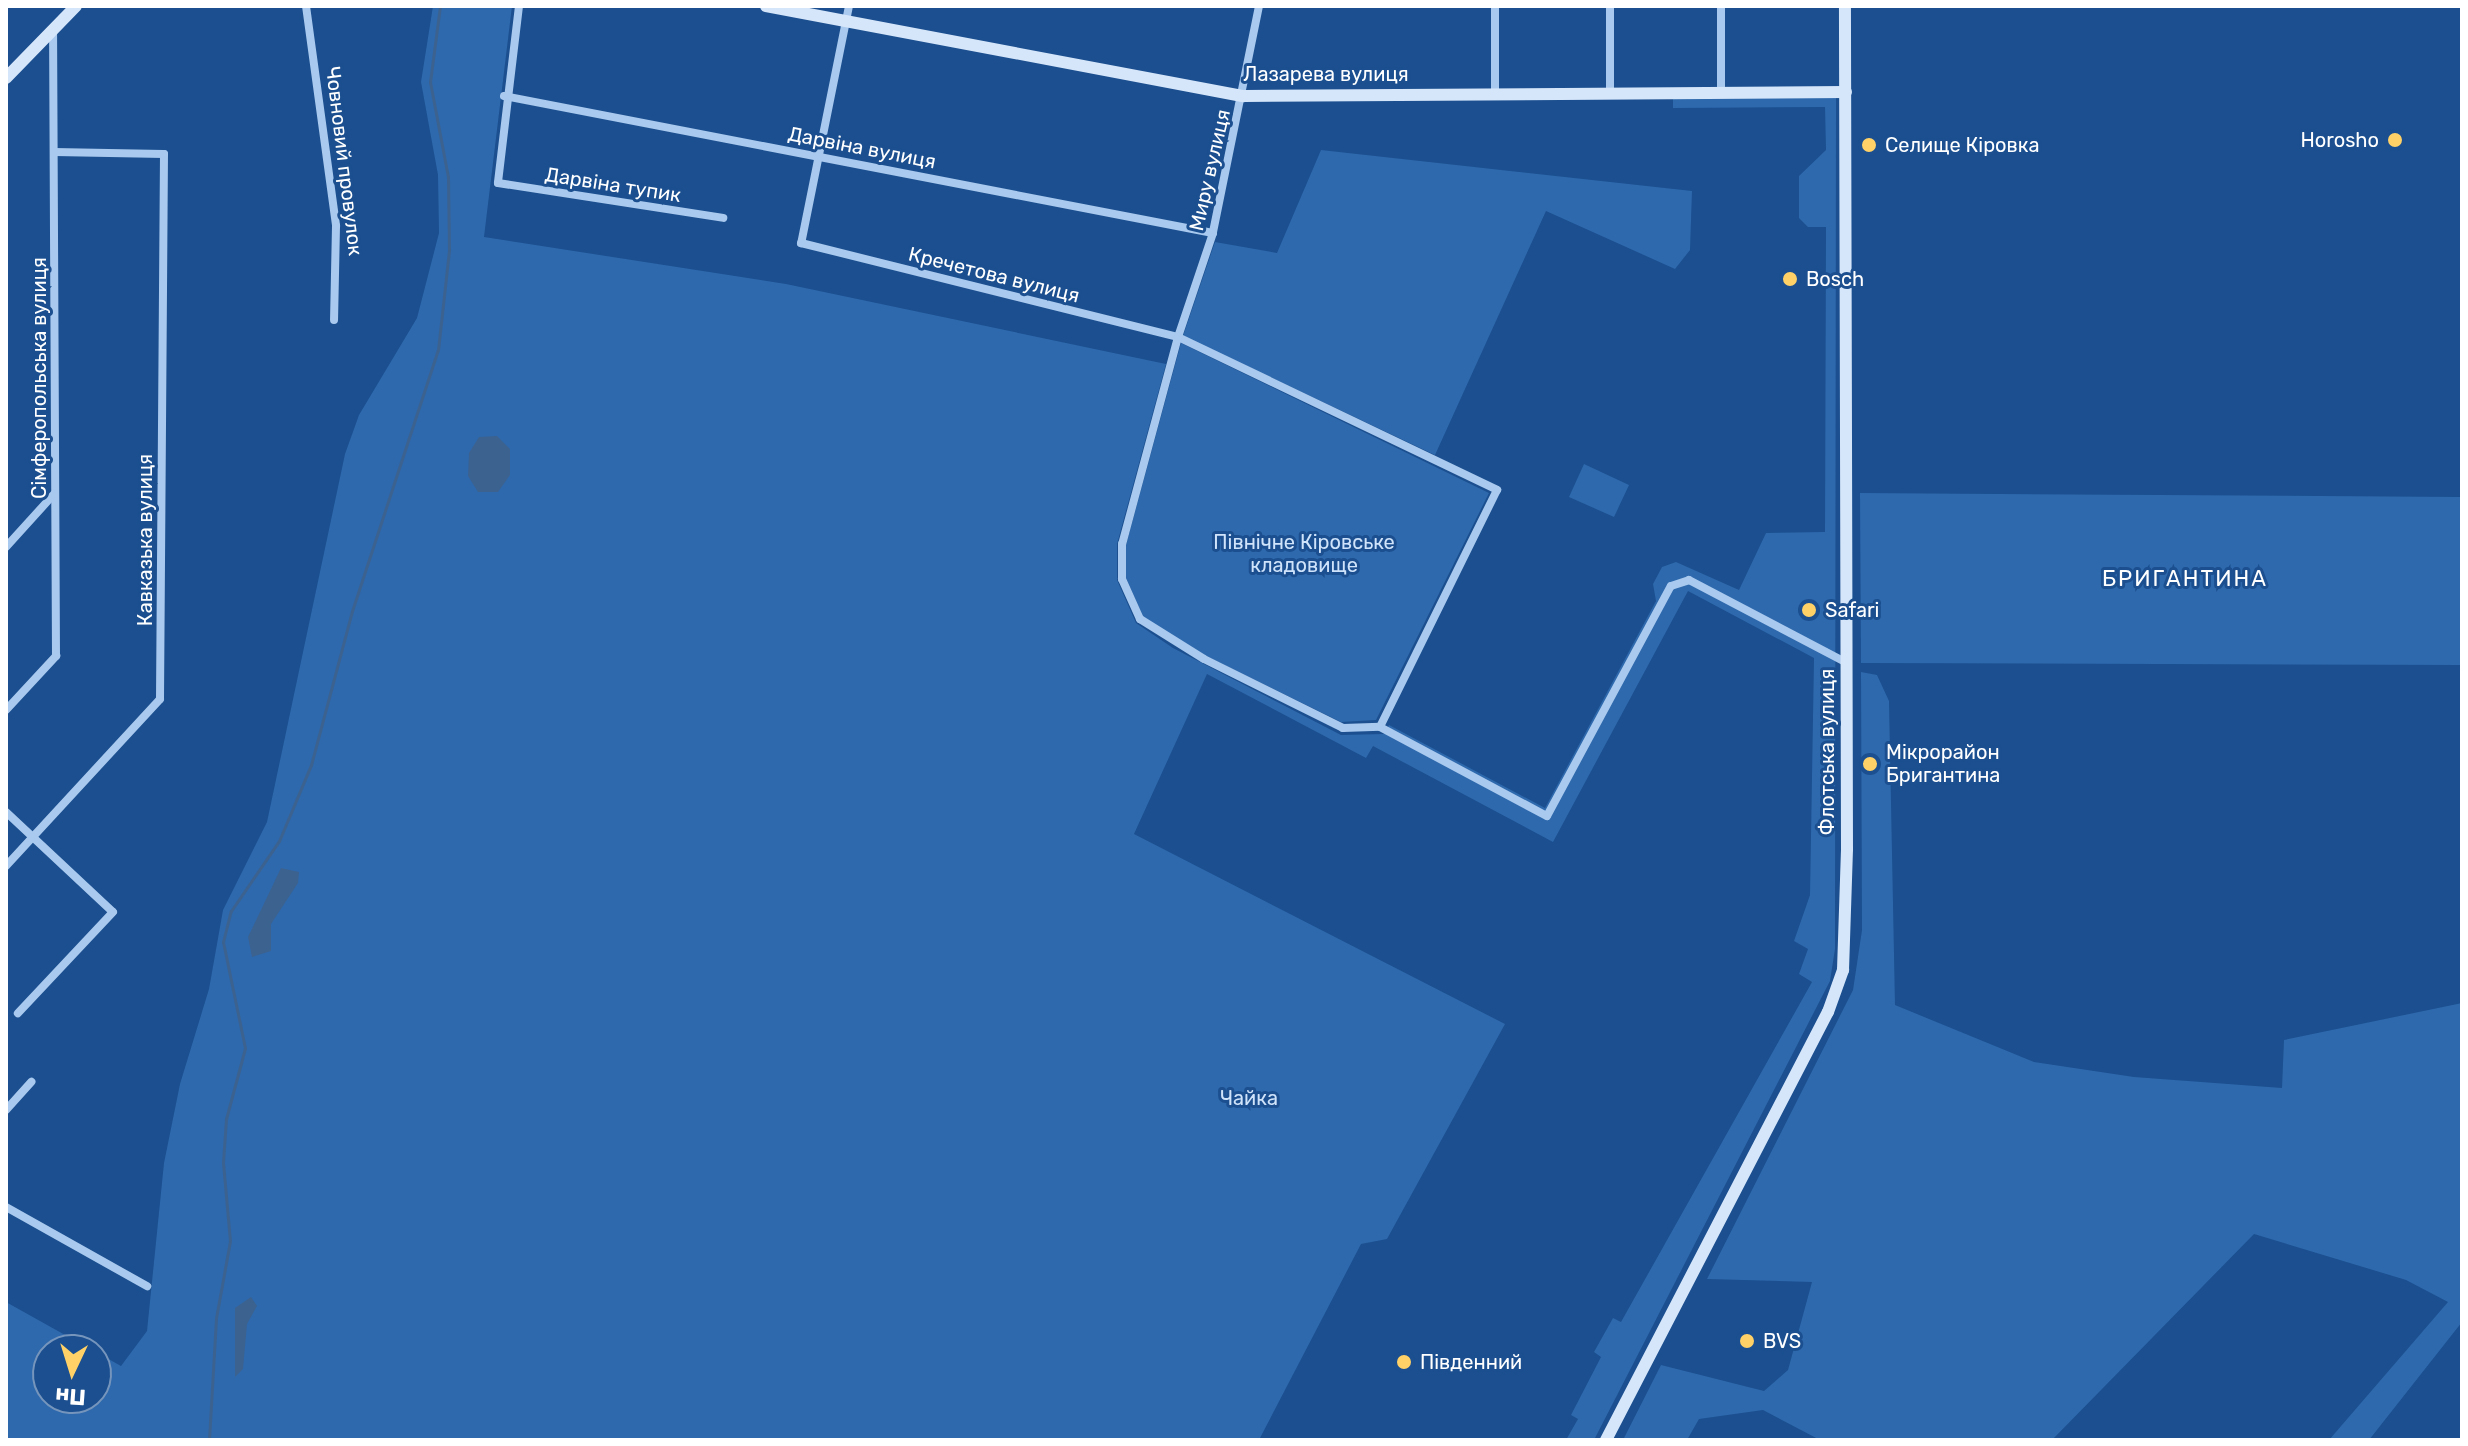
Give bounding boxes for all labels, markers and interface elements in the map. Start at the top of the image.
street label: Лазарева вулиця [1243,62,1409,86]
street label: Човновий провулок [320,65,368,257]
street label: Миру вулиця [1184,107,1236,233]
street label: Дарвіна вулиця [786,122,938,174]
place label: Horosho [2300,128,2379,152]
marker: Horosho [2386,131,2404,149]
place label: Селище Кіровка [1885,133,2040,157]
marker: Селище Кіровка [1860,136,1878,154]
street label: Дарвіна тупик [543,162,683,208]
street label: Кречетова вулиця [906,242,1082,308]
street label: Сімферопольська вулиця [27,257,51,499]
place label: Bosch [1806,267,1864,291]
marker: Bosch [1781,270,1799,288]
street label: Кавказька вулиця [133,454,157,626]
park label: Північне Кіровське кладовище [1213,530,1395,577]
district label: БРИГАНТИНА [2102,566,2268,592]
place label: Safari [1825,598,1879,622]
marker: Safari [1800,601,1818,619]
street label: Флотська вулиця [1815,669,1839,835]
place label: Мікрорайон Бригантина [1886,740,2000,787]
marker: Мікрорайон Бригантина [1861,755,1879,773]
park label: Чайка [1220,1086,1278,1110]
place label: BVS [1763,1329,1801,1353]
marker: BVS [1738,1332,1756,1350]
north arrow [32,1334,112,1414]
place label: Південний [1420,1350,1522,1374]
marker: Південний [1395,1353,1413,1371]
text: Пн [54,1382,87,1411]

